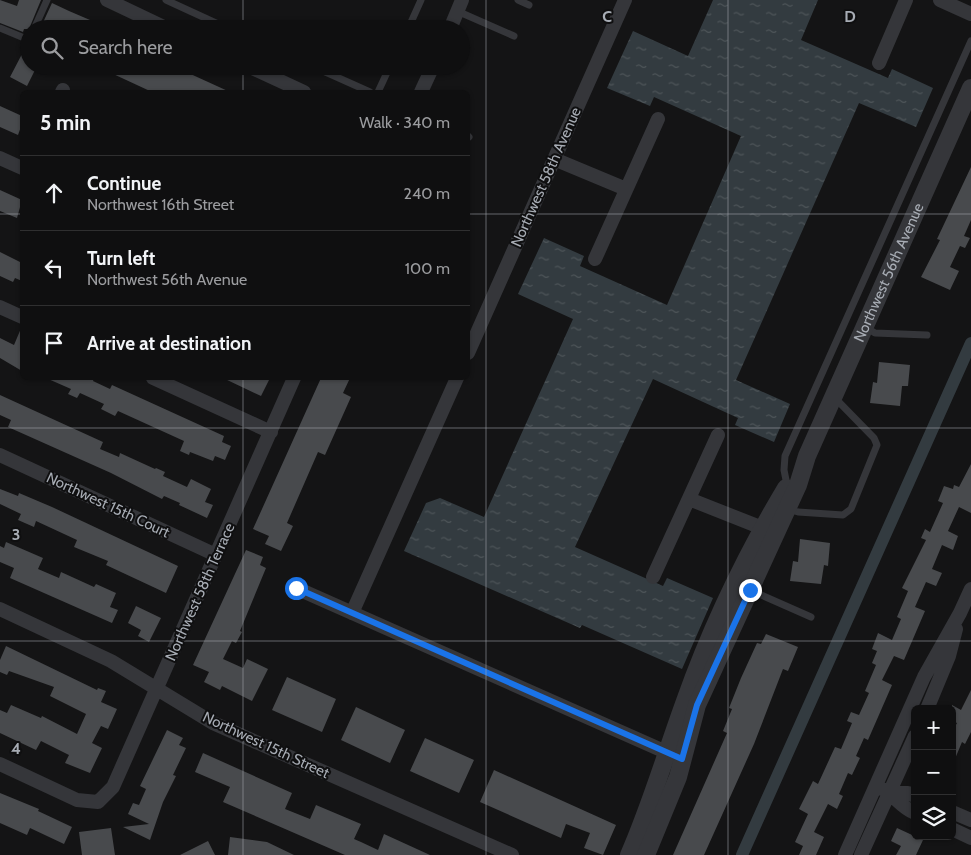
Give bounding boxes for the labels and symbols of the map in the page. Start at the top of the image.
text: C [602,7,612,26]
text: D [844,7,856,26]
street label: Northwest 58th Avenue [507,104,585,250]
street label: Northwest 56th Avenue [850,200,928,345]
street label: Northwest 15th Court [43,469,173,541]
street label: Northwest 58th Terrace [162,520,239,664]
text: 3 [12,525,20,544]
route start [285,577,308,600]
route end [739,579,762,602]
street label: Northwest 15th Street [200,708,332,782]
text: 4 [11,739,21,758]

